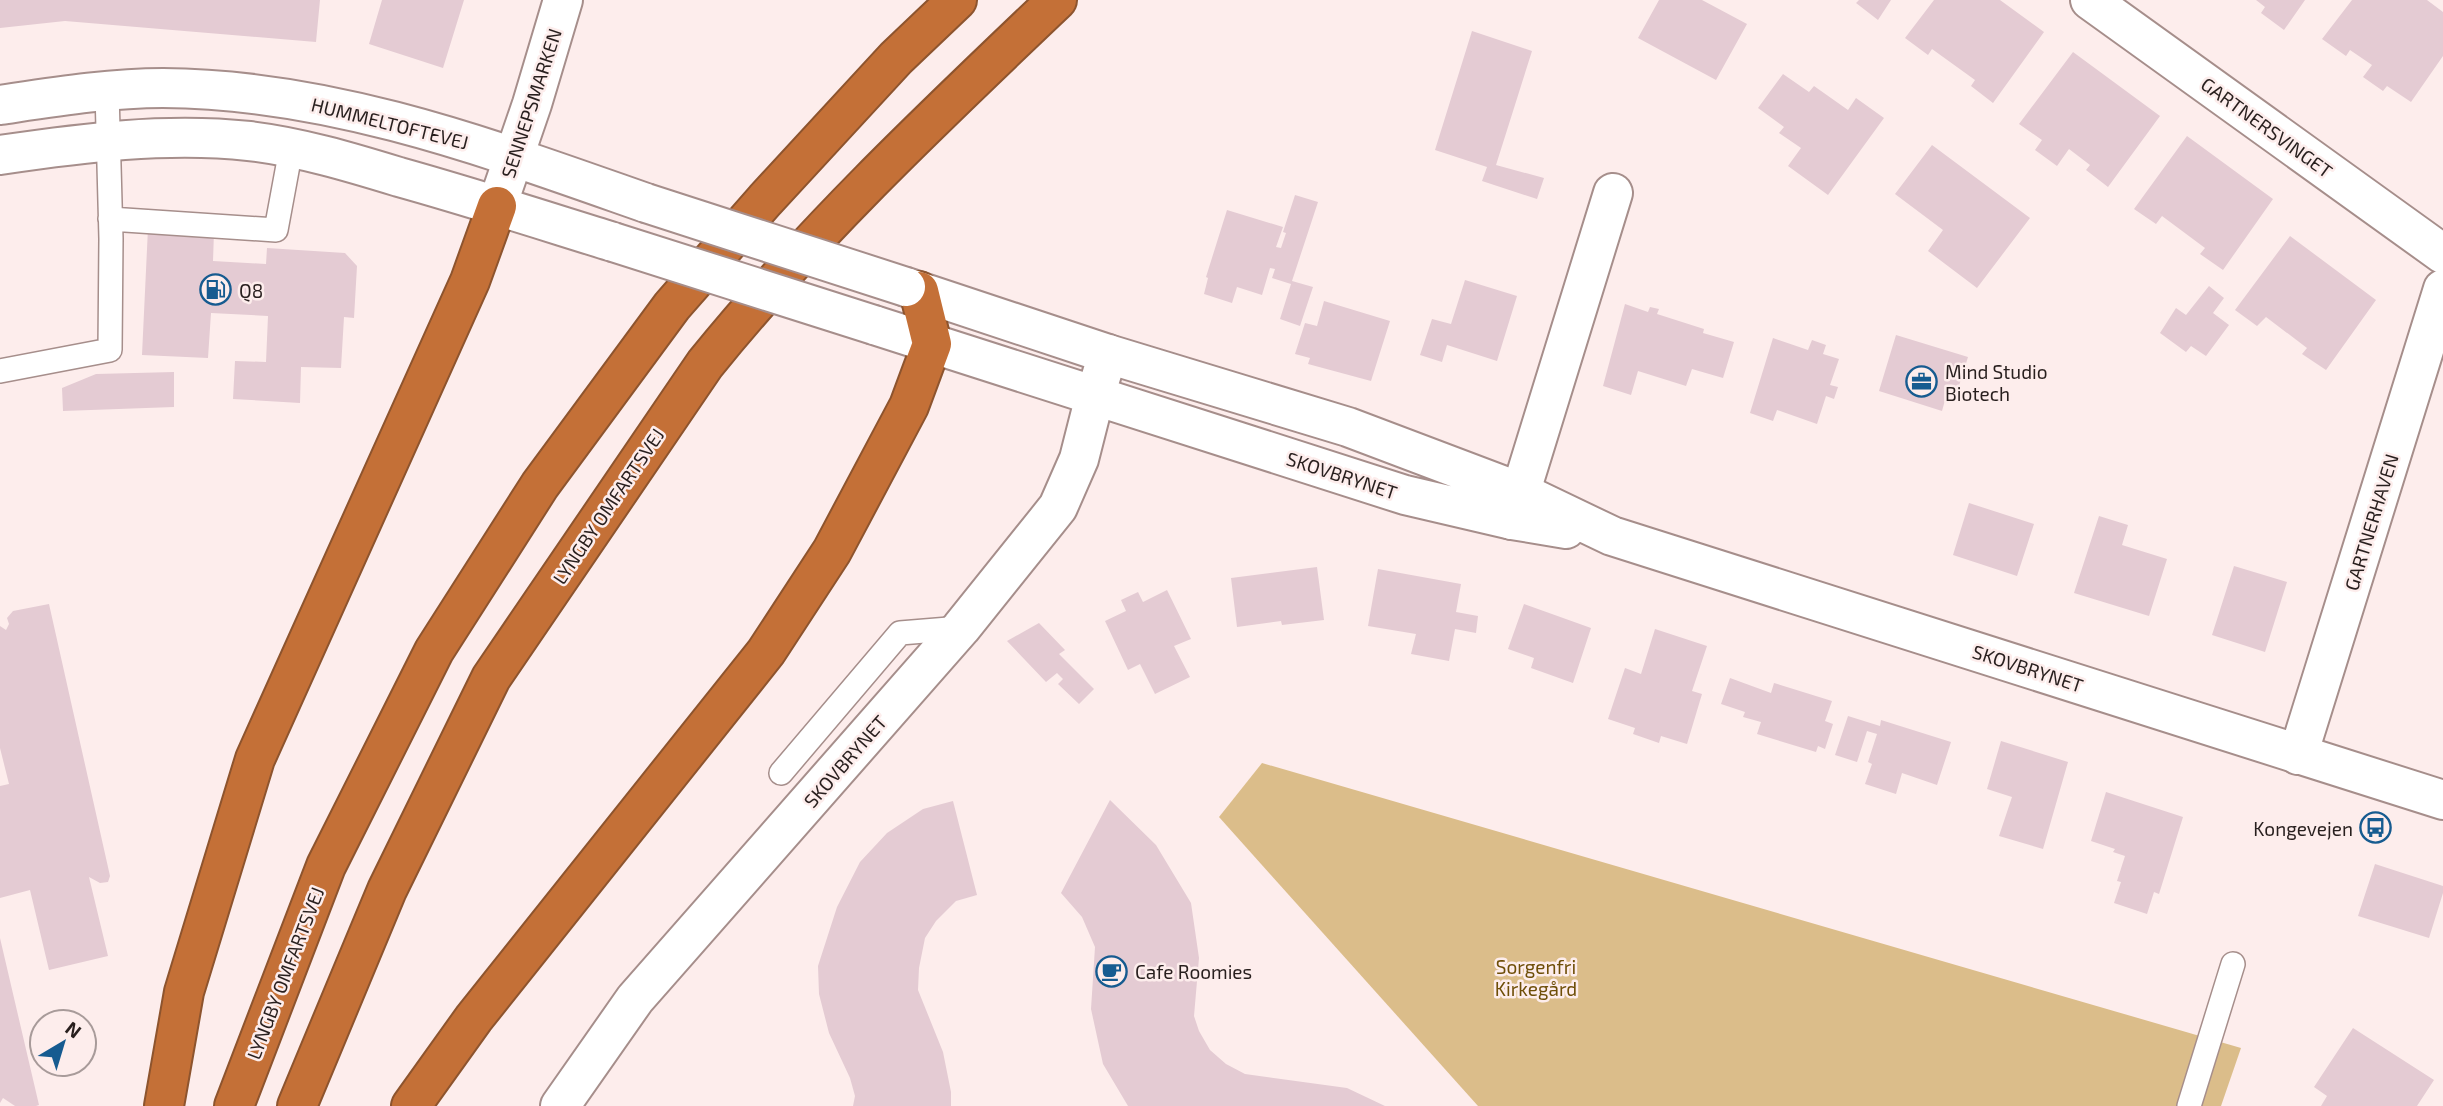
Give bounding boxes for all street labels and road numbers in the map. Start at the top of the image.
street label: SENNEPSMARKEN [496,25,566,181]
street label: GARTNERSVINGET [2197,72,2337,182]
street label: HUMMELTOFTEVEJ [309,92,471,154]
street label: LYNGBY OMFARTSVEJ [547,424,669,588]
street label: SKOVBRYNET [1284,446,1400,504]
street label: GARTNERHAVEN [2339,451,2403,593]
street label: SKOVBRYNET [1970,639,2086,697]
street label: SKOVBRYNET [799,710,891,812]
street label: LYNGBY OMFARTSVEJ [242,884,328,1062]

